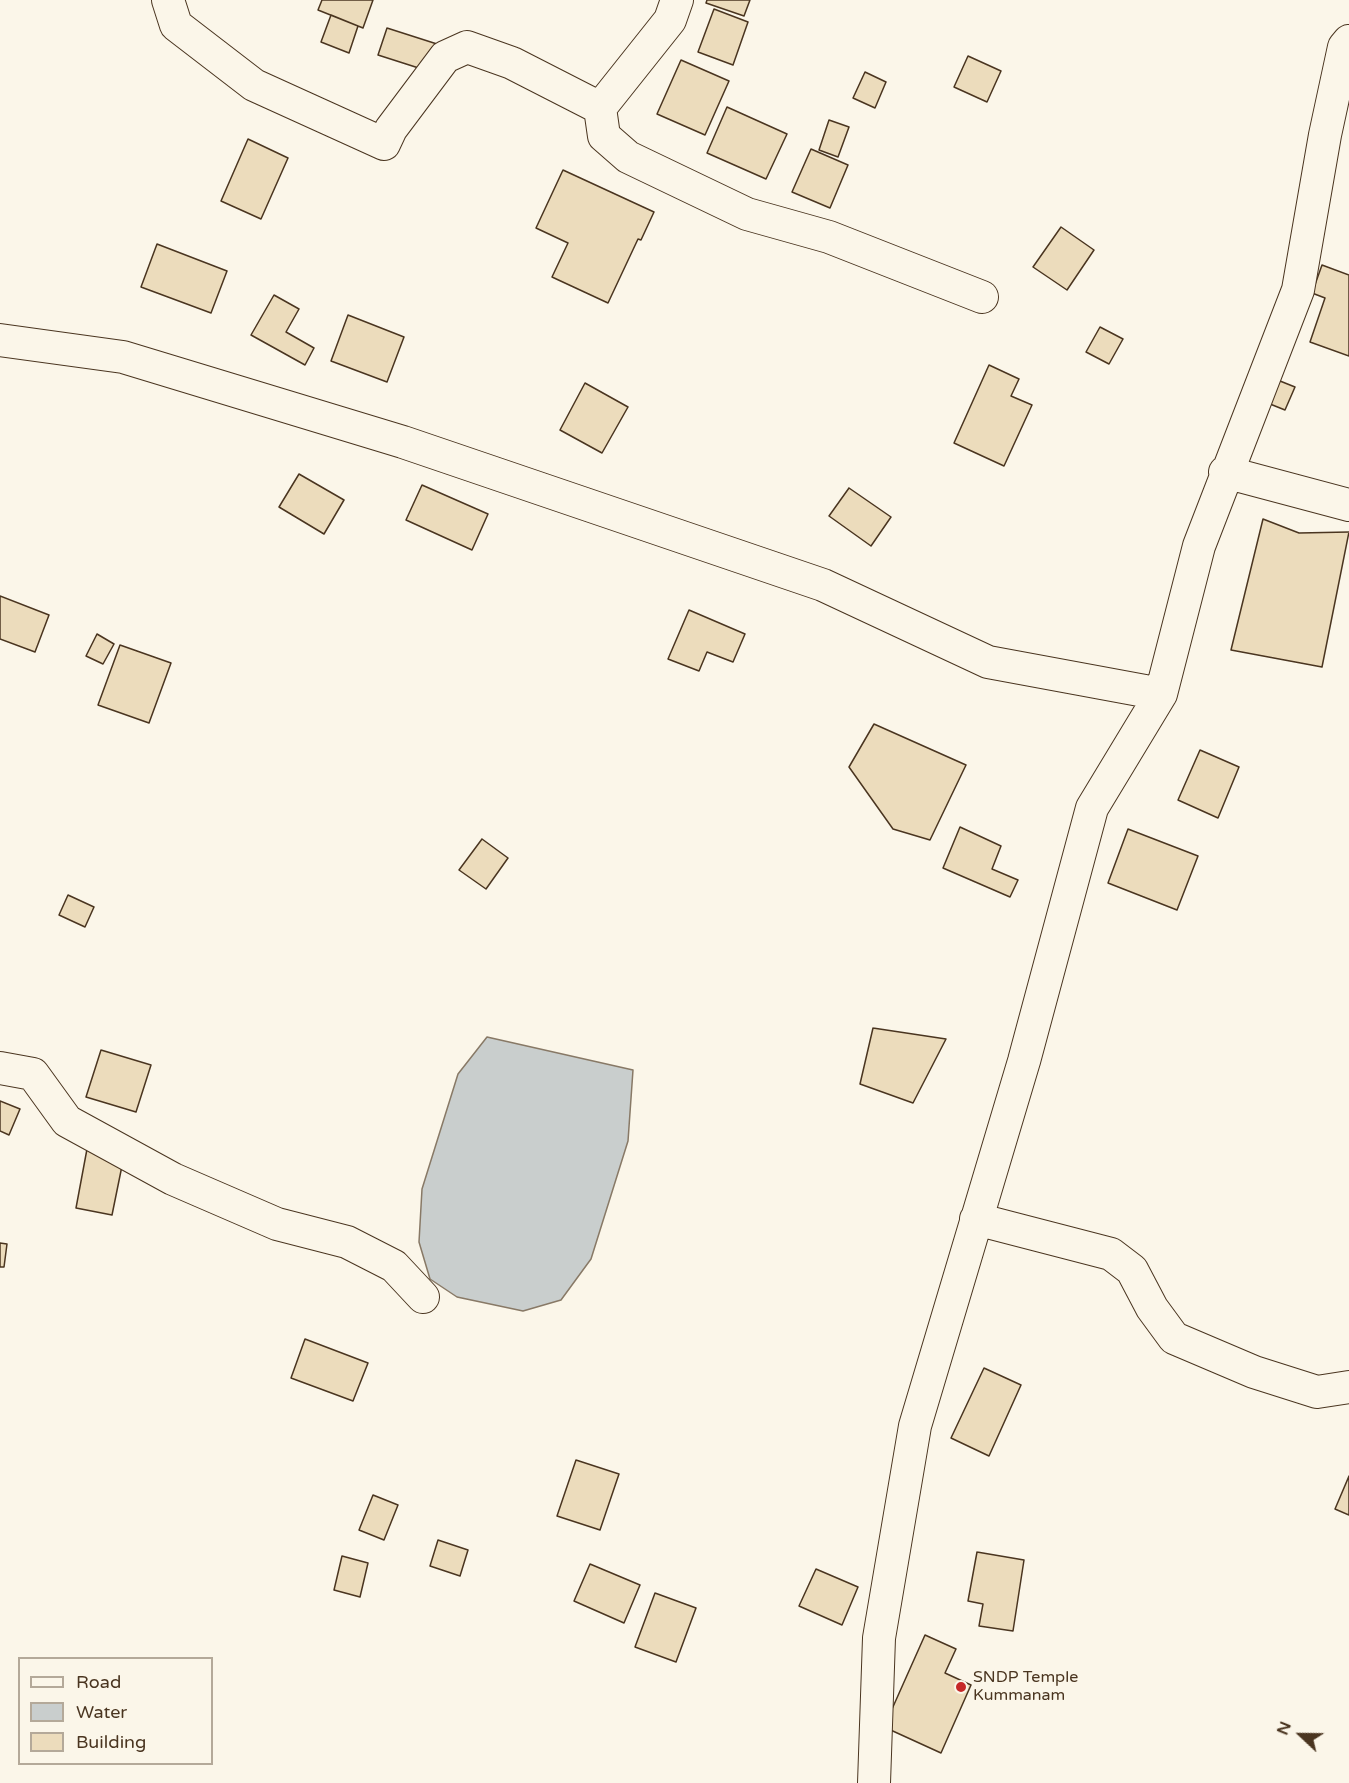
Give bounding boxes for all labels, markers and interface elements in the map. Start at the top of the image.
legend [18,1657,213,1765]
place label: SNDP Temple Kummanam [973,1668,1078,1706]
text: Road [76,1671,121,1693]
marker: SNDP Temple Kummanam [954,1680,968,1694]
text: Water [76,1701,127,1723]
north arrow [1271,1705,1331,1765]
text: N [1273,1719,1296,1738]
text: Building [76,1731,146,1753]

